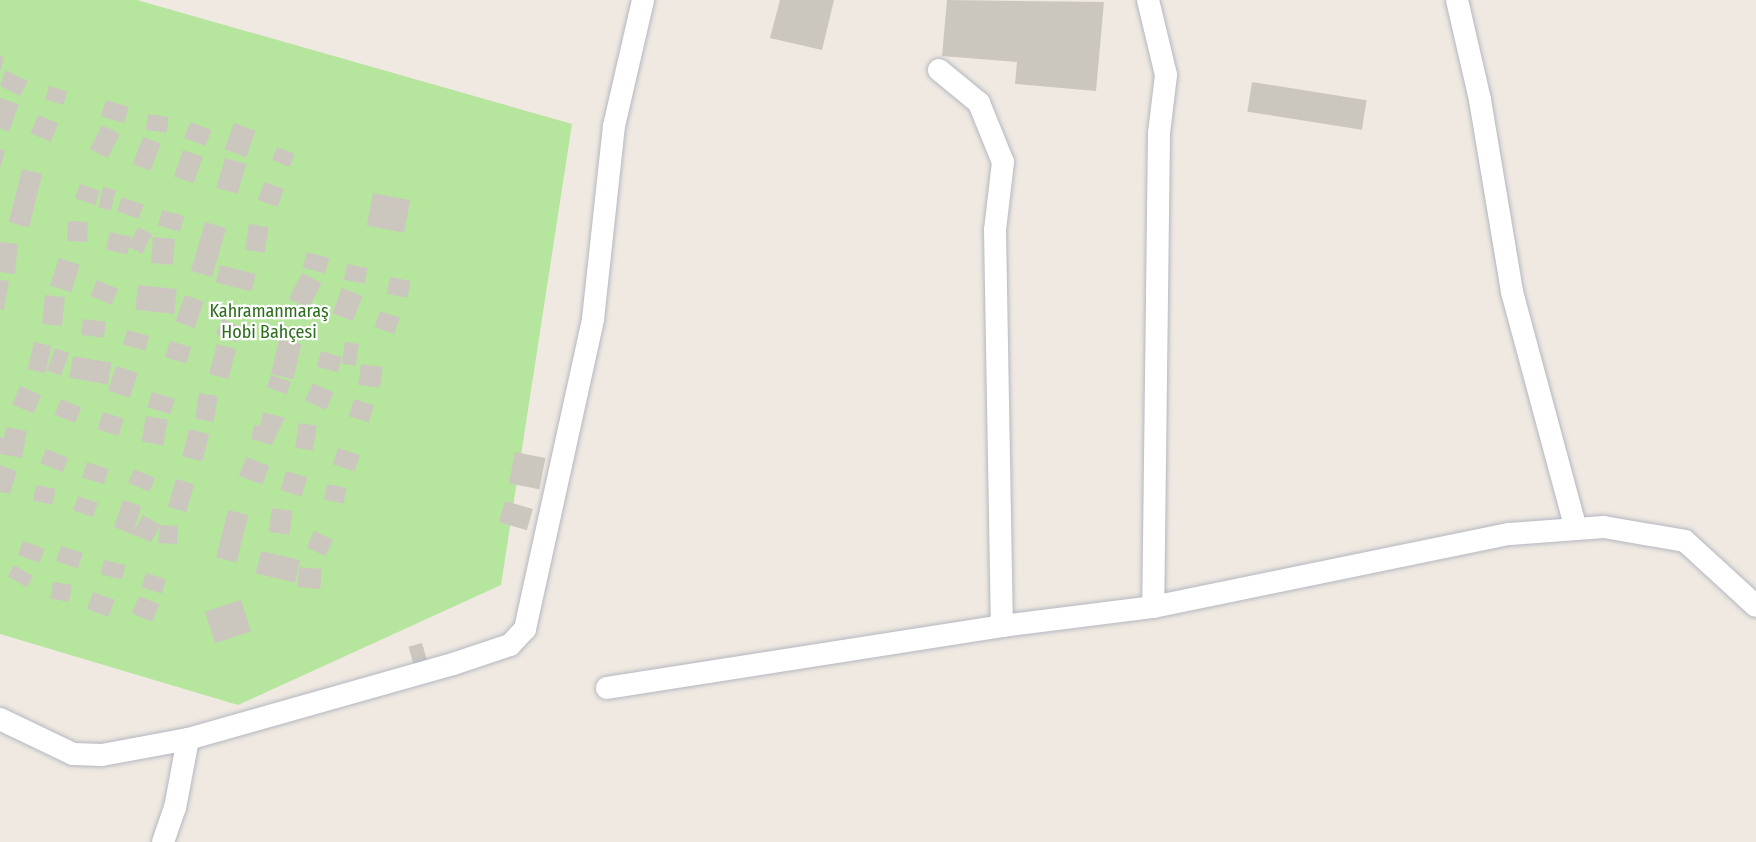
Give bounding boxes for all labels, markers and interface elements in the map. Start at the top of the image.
park label: Kahramanmaraş Hobi Bahçesi [209,301,329,344]

